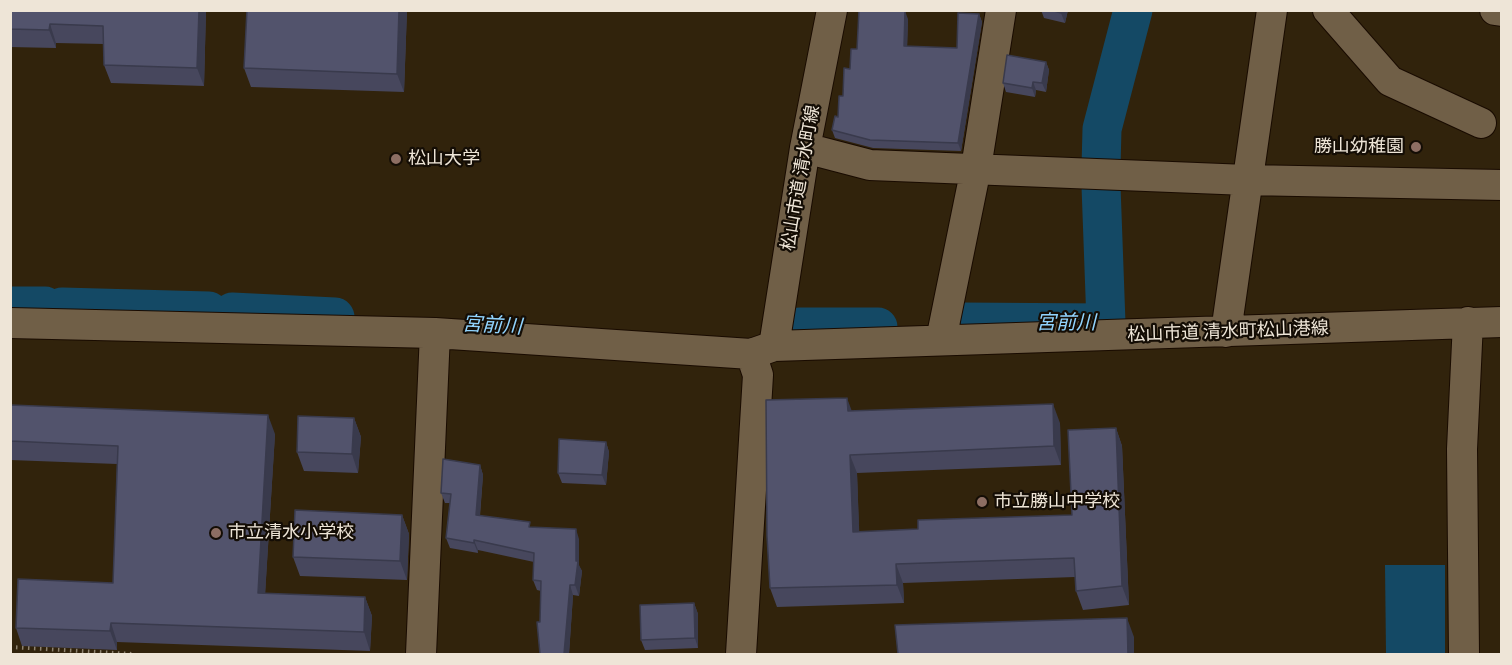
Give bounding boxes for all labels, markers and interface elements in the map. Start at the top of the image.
street label: 松山市道 清水町線 [778,103,824,253]
place label: 勝山幼稚園 [1314,136,1404,158]
marker: 勝山幼稚園 [1409,140,1423,154]
place label: 松山大学 [408,148,480,170]
marker: 松山大学 [389,152,403,166]
water label: 宮前川 [1036,311,1096,335]
water label: 宮前川 [461,312,523,340]
street label: 松山市道 清水町松山港線 [1127,318,1329,346]
place label: 市立勝山中学校 [994,491,1120,513]
marker: 市立勝山中学校 [975,495,989,509]
place label: 市立清水小学校 [228,522,354,544]
marker: 市立清水小学校 [209,526,223,540]

